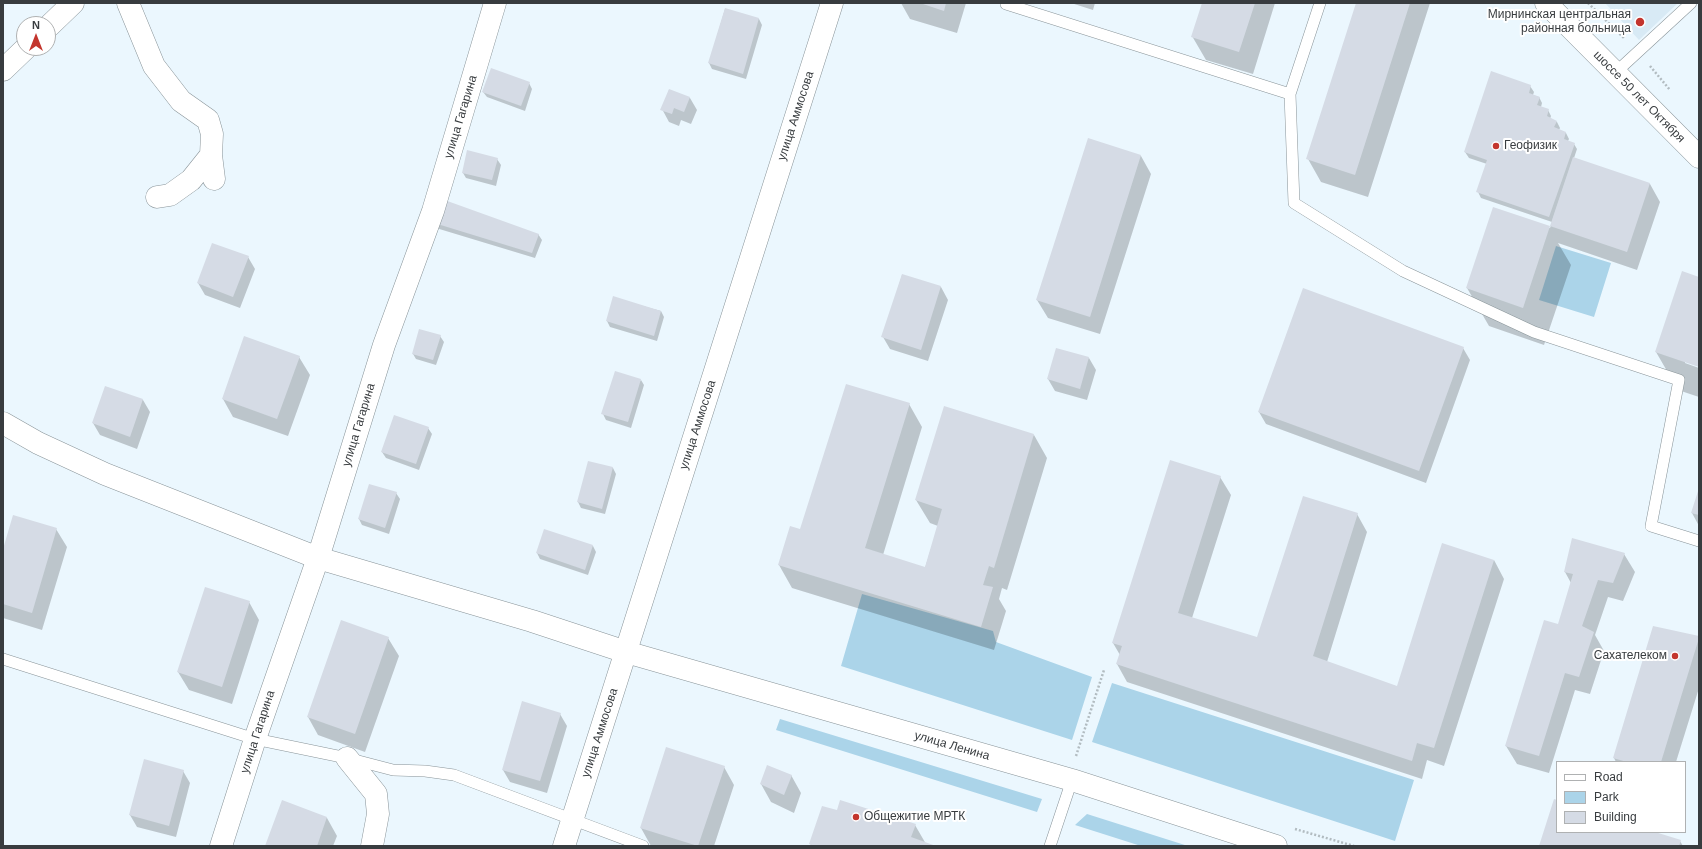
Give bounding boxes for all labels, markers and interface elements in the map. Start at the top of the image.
place label: Мирнинская центральная районная больница [1488,8,1631,36]
north arrow [16,16,56,56]
marker: Мирнинская центральная районная больница [1634,16,1646,28]
text: N [32,19,40,31]
street label: шоссе 50 лет Октября [1590,48,1688,146]
street label: улица Аммосова [775,69,817,163]
street label: улица Гагарина [442,74,480,160]
place label: Геофизик [1504,139,1557,153]
marker: Геофизик [1491,141,1501,151]
street label: улица Аммосова [677,378,719,472]
street label: улица Гагарина [340,382,378,468]
place label: Сахателеком [1594,649,1667,663]
marker: Сахателеком [1670,651,1680,661]
street label: улица Аммосова [579,686,621,780]
street label: улица Гагарина [238,689,278,775]
street label: улица Ленина [913,728,991,764]
legend [1556,761,1686,833]
text: Road [1594,770,1623,784]
text: Park [1594,790,1619,804]
place label: Общежитие МРТК [864,810,965,824]
text: Building [1594,810,1637,824]
marker: Общежитие МРТК [851,812,861,822]

